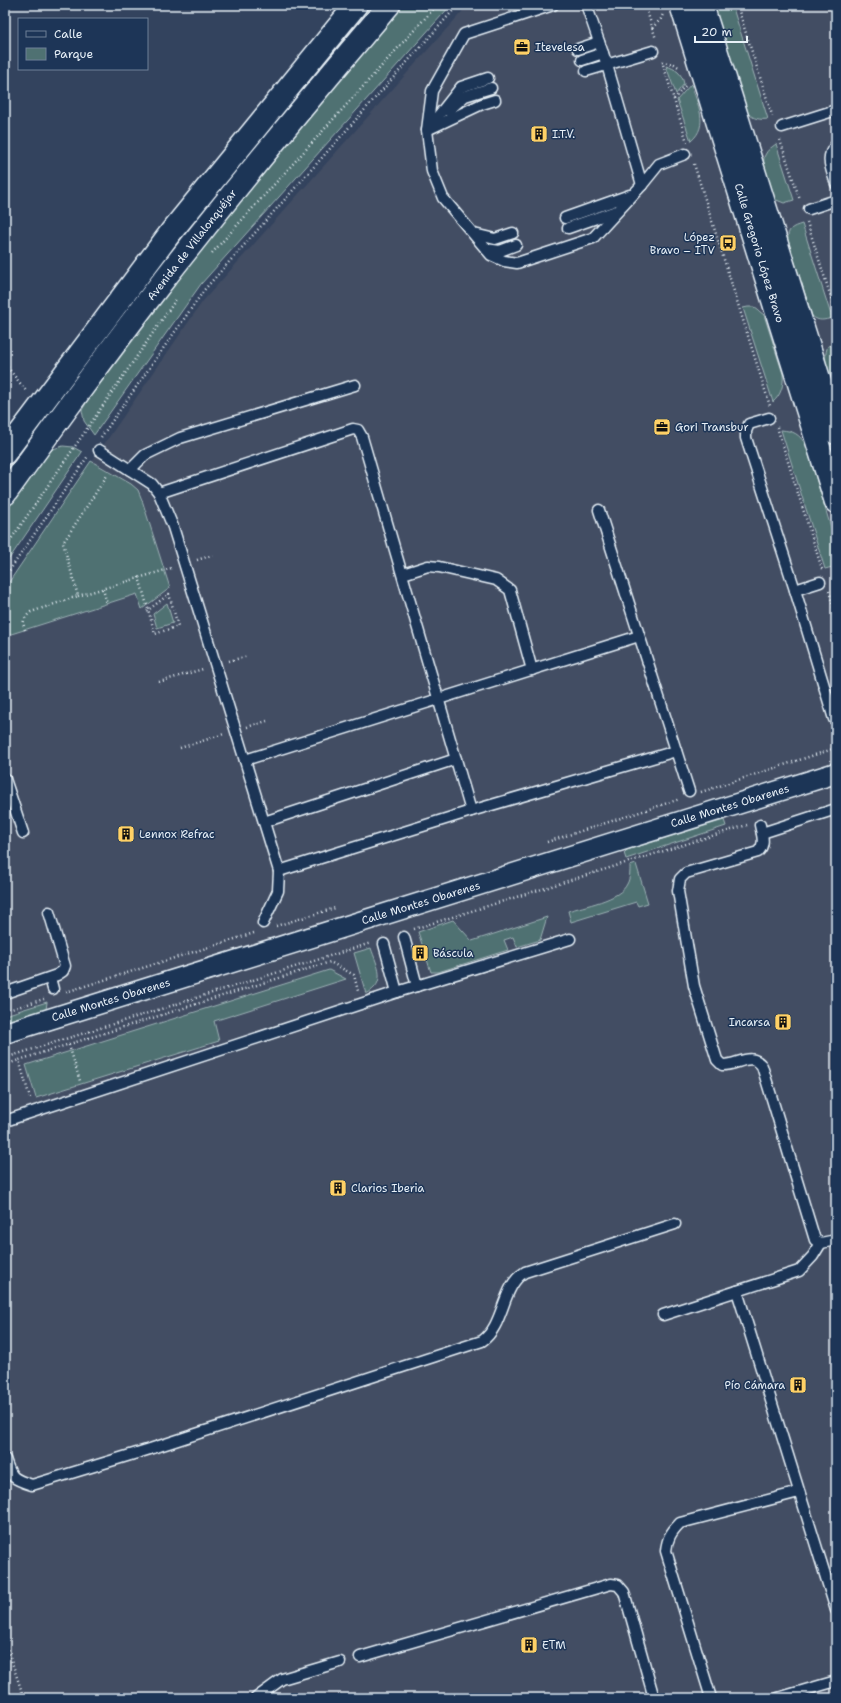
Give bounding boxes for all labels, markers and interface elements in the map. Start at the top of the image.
legend [18,18,148,70]
scale bar [695,18,747,44]
text: 20 m [701,24,732,40]
text: Calle [54,26,83,42]
office icon: Itevelesa [512,37,532,57]
place label: Itevelesa [535,40,585,55]
text: Parque [54,46,93,62]
building icon: I.T.V. [529,124,549,144]
place label: I.T.V. [552,127,575,142]
street label: Calle Gregorio López Bravo [731,181,787,325]
street label: Avenida de Villalonquéjar [144,186,240,304]
place label: López Bravo – ITV [650,230,716,258]
bus stop icon: López Bravo – ITV [718,233,738,253]
office icon: Gori Transbur [652,417,672,437]
place label: Gori Transbur [675,420,749,435]
street label: Calle Montes Obarenes [669,781,791,831]
building icon: Lennox Refrac [116,824,136,844]
place label: Lennox Refrac [139,827,215,842]
street label: Calle Montes Obarenes [360,878,482,928]
building icon: Báscula [410,943,430,963]
place label: Báscula [433,946,473,961]
street label: Calle Montes Obarenes [50,975,172,1025]
building icon: Incarsa [773,1012,793,1032]
place label: Incarsa [729,1015,770,1030]
building icon: Clarios Iberia [328,1178,348,1198]
place label: Clarios Iberia [351,1181,424,1196]
building icon: Pío Cámara [788,1375,808,1395]
place label: Pío Cámara [724,1378,785,1393]
building icon: ETM [519,1635,539,1655]
place label: ETM [542,1638,566,1653]

